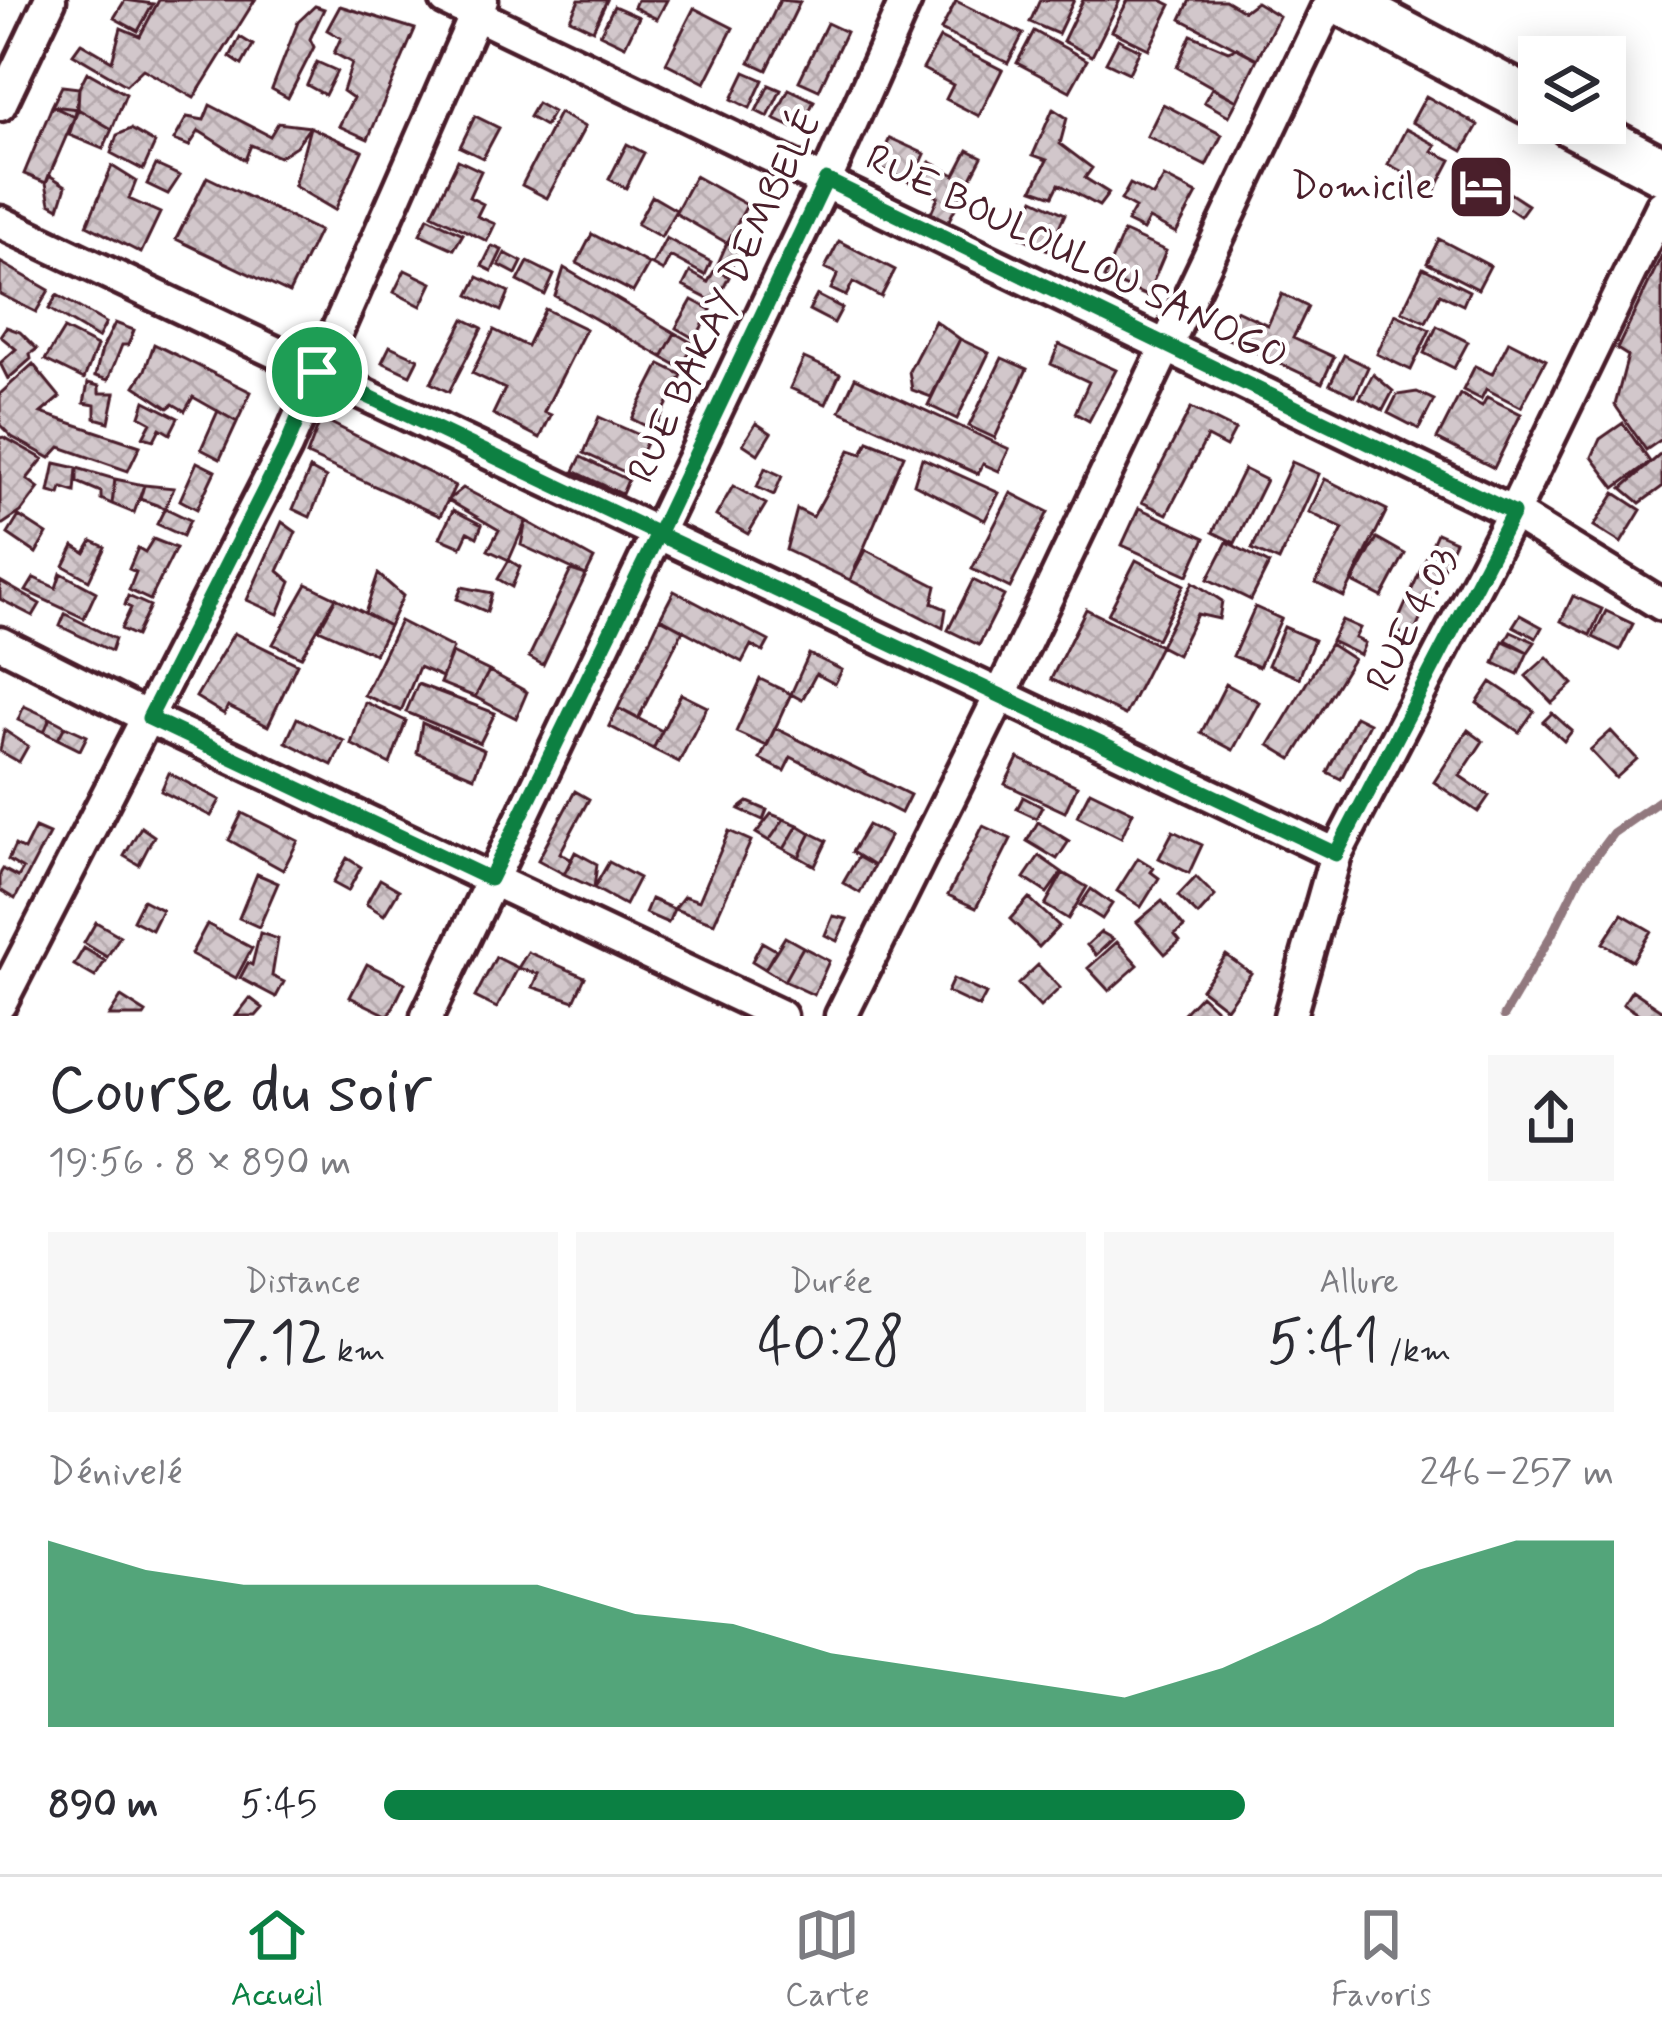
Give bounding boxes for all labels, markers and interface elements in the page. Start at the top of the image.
map controls [1518,36,1626,144]
button: layers [1518,36,1626,144]
street label: RUE BAKAY DEMBELÉ [617,102,835,492]
street label: RUE BOULOULOU SANOGO [857,134,1295,382]
hotel icon: Domicile [1446,152,1516,222]
place label: Domicile [1291,162,1434,213]
pin [266,321,368,423]
icon: arrive [284,339,350,405]
street label: RUE 4.03 [1355,539,1471,701]
text: Course du soir [48,1050,432,1136]
button: share [1488,1055,1614,1181]
text: 19:56 · 8 × 890 m [48,1138,351,1189]
text: Distance [245,1261,361,1305]
text: Durée [789,1261,873,1305]
text: Allure [1319,1261,1399,1305]
text: 7.12 [221,1305,328,1384]
text: 40:28 [757,1305,905,1384]
text: 5:41 [1267,1305,1380,1384]
text: km [328,1330,385,1374]
text: /km [1380,1330,1451,1374]
text: Dénivelé [48,1448,182,1499]
text: 246–257 m [1420,1448,1614,1499]
text: 890 m [48,1780,158,1831]
text: 5:45 [240,1780,317,1831]
tab: Accueil [231,1902,323,2018]
tab: Carte [785,1902,870,2018]
tab: Favoris [1331,1902,1431,2018]

